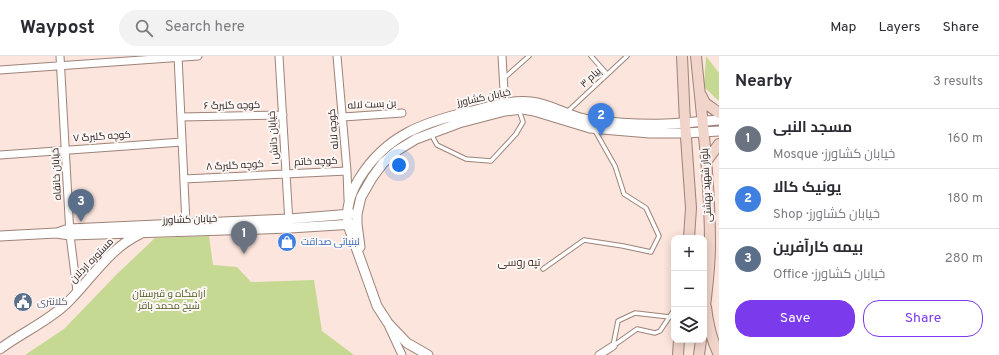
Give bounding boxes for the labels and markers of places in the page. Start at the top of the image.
pin: 2 [588,103,614,136]
pin: 3 [68,189,94,222]
pin: 1 [231,221,257,254]
shop icon: لبنیاتی ‌صداقت [276,231,298,253]
place label: لبنیاتی ‌صداقت [301,236,360,249]
public building icon: کلانتری [12,291,34,313]
place label: کلانتری [37,296,68,309]

